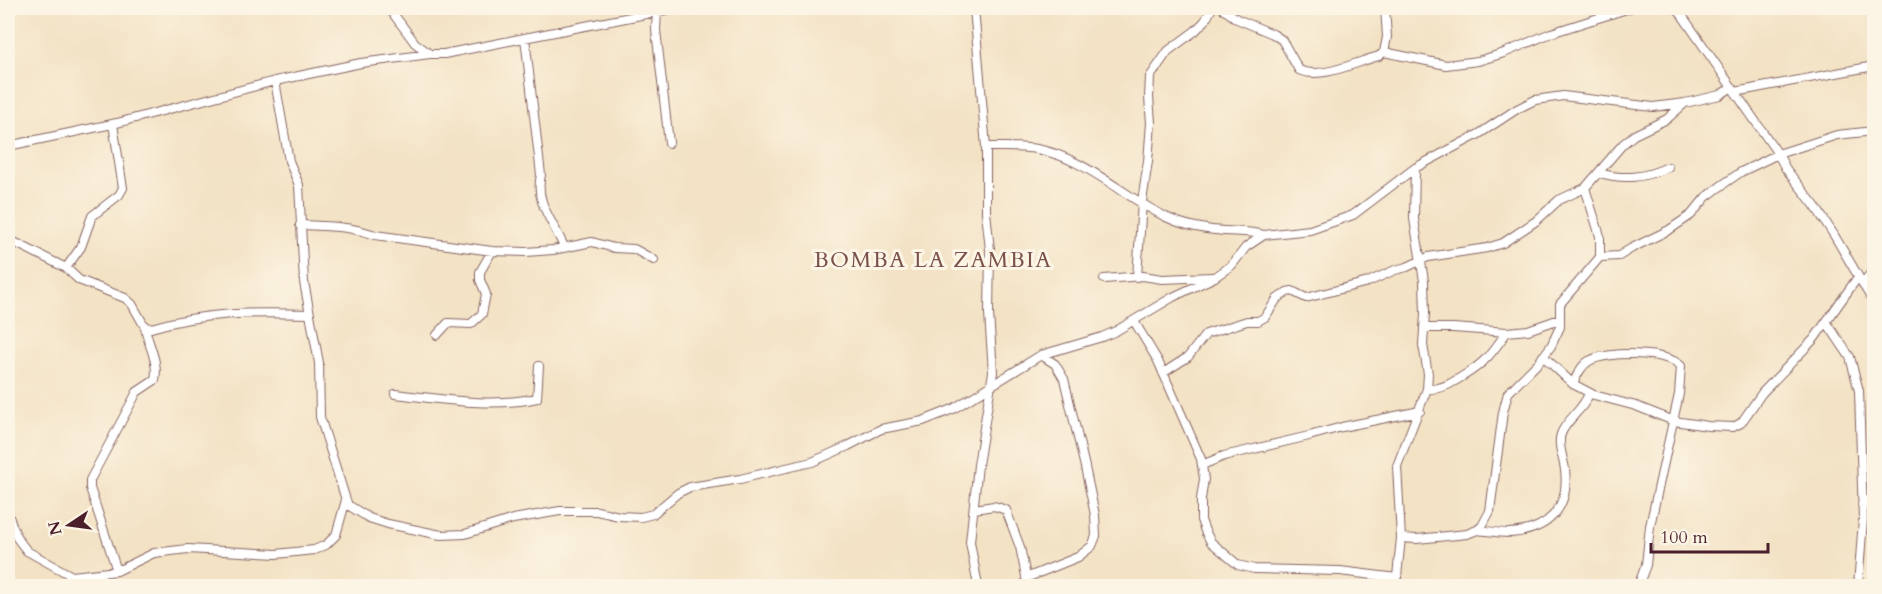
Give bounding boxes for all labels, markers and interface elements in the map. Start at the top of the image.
district label: BOMBA LA ZAMBIA [814,245,1052,275]
north arrow [39,495,99,555]
scale bar [1651,516,1768,554]
text: N [43,519,68,537]
text: 100 m [1660,525,1708,550]

